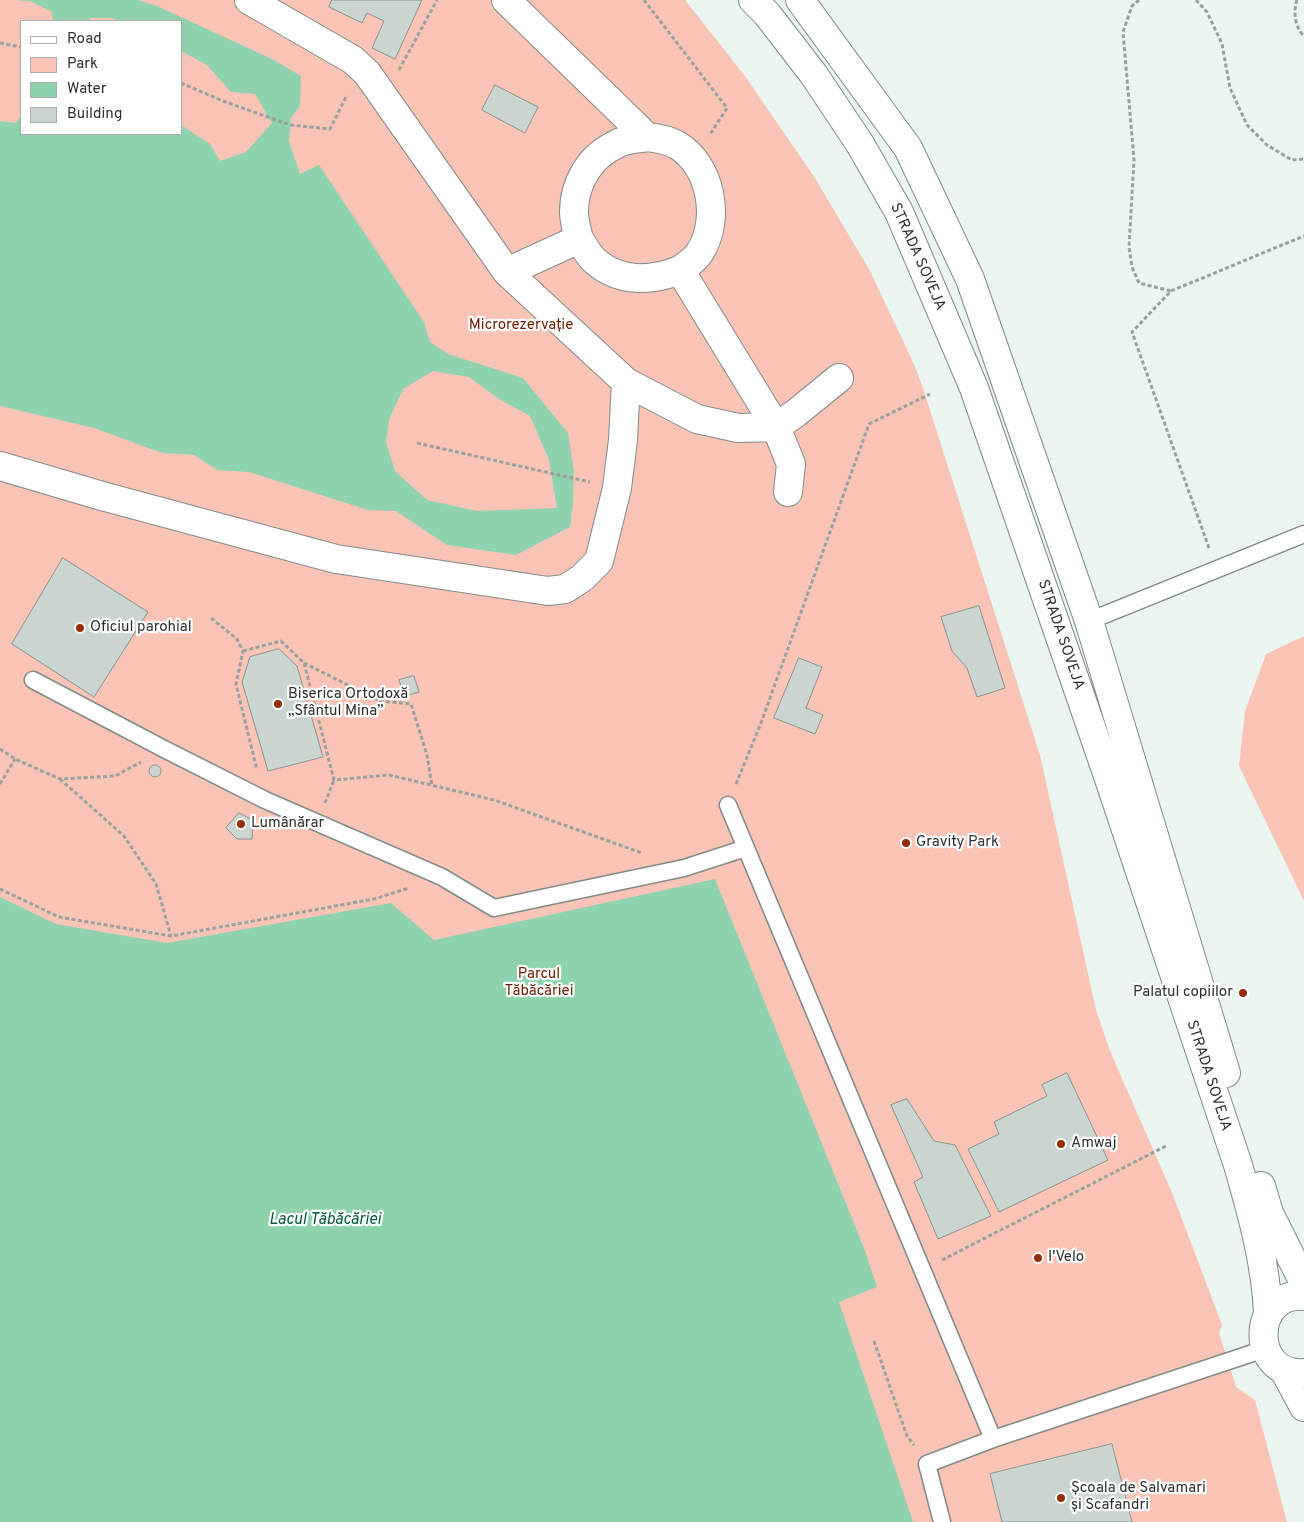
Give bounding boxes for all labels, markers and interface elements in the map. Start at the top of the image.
legend [20,20,182,135]
text: Road [67,30,102,49]
text: Park [67,55,98,74]
text: Water [67,80,106,99]
text: Building [67,105,122,124]
street label: STRADA SOVEJA [885,201,949,313]
park label: Microrezervație [469,317,573,335]
street label: STRADA SOVEJA [1033,577,1087,693]
place label: Oficiul parohial [90,619,192,637]
marker: Oficiul parohial [74,622,86,634]
place label: Biserica Ortodoxă „Sfântul Mina” [288,686,408,721]
marker: Biserica Ortodoxă „Sfântul Mina” [272,698,284,710]
place label: Lumânărar [251,815,324,833]
marker: Lumânărar [235,818,247,830]
place label: Gravity Park [916,834,999,852]
marker: Gravity Park [900,837,912,849]
park label: Parcul Tăbăcăriei [505,966,573,1001]
place label: Palatul copiilor [1133,984,1233,1002]
marker: Palatul copiilor [1237,987,1249,999]
street label: STRADA SOVEJA [1182,1018,1234,1134]
place label: Amwaj [1071,1135,1116,1153]
marker: Amwaj [1055,1138,1067,1150]
water label: Lacul Tăbăcăriei [269,1211,381,1231]
place label: I'Velo [1048,1249,1084,1267]
marker: I'Velo [1032,1252,1044,1264]
place label: Școala de Salvamari și Scafandri [1071,1480,1206,1515]
marker: Școala de Salvamari și Scafandri [1055,1492,1067,1504]

